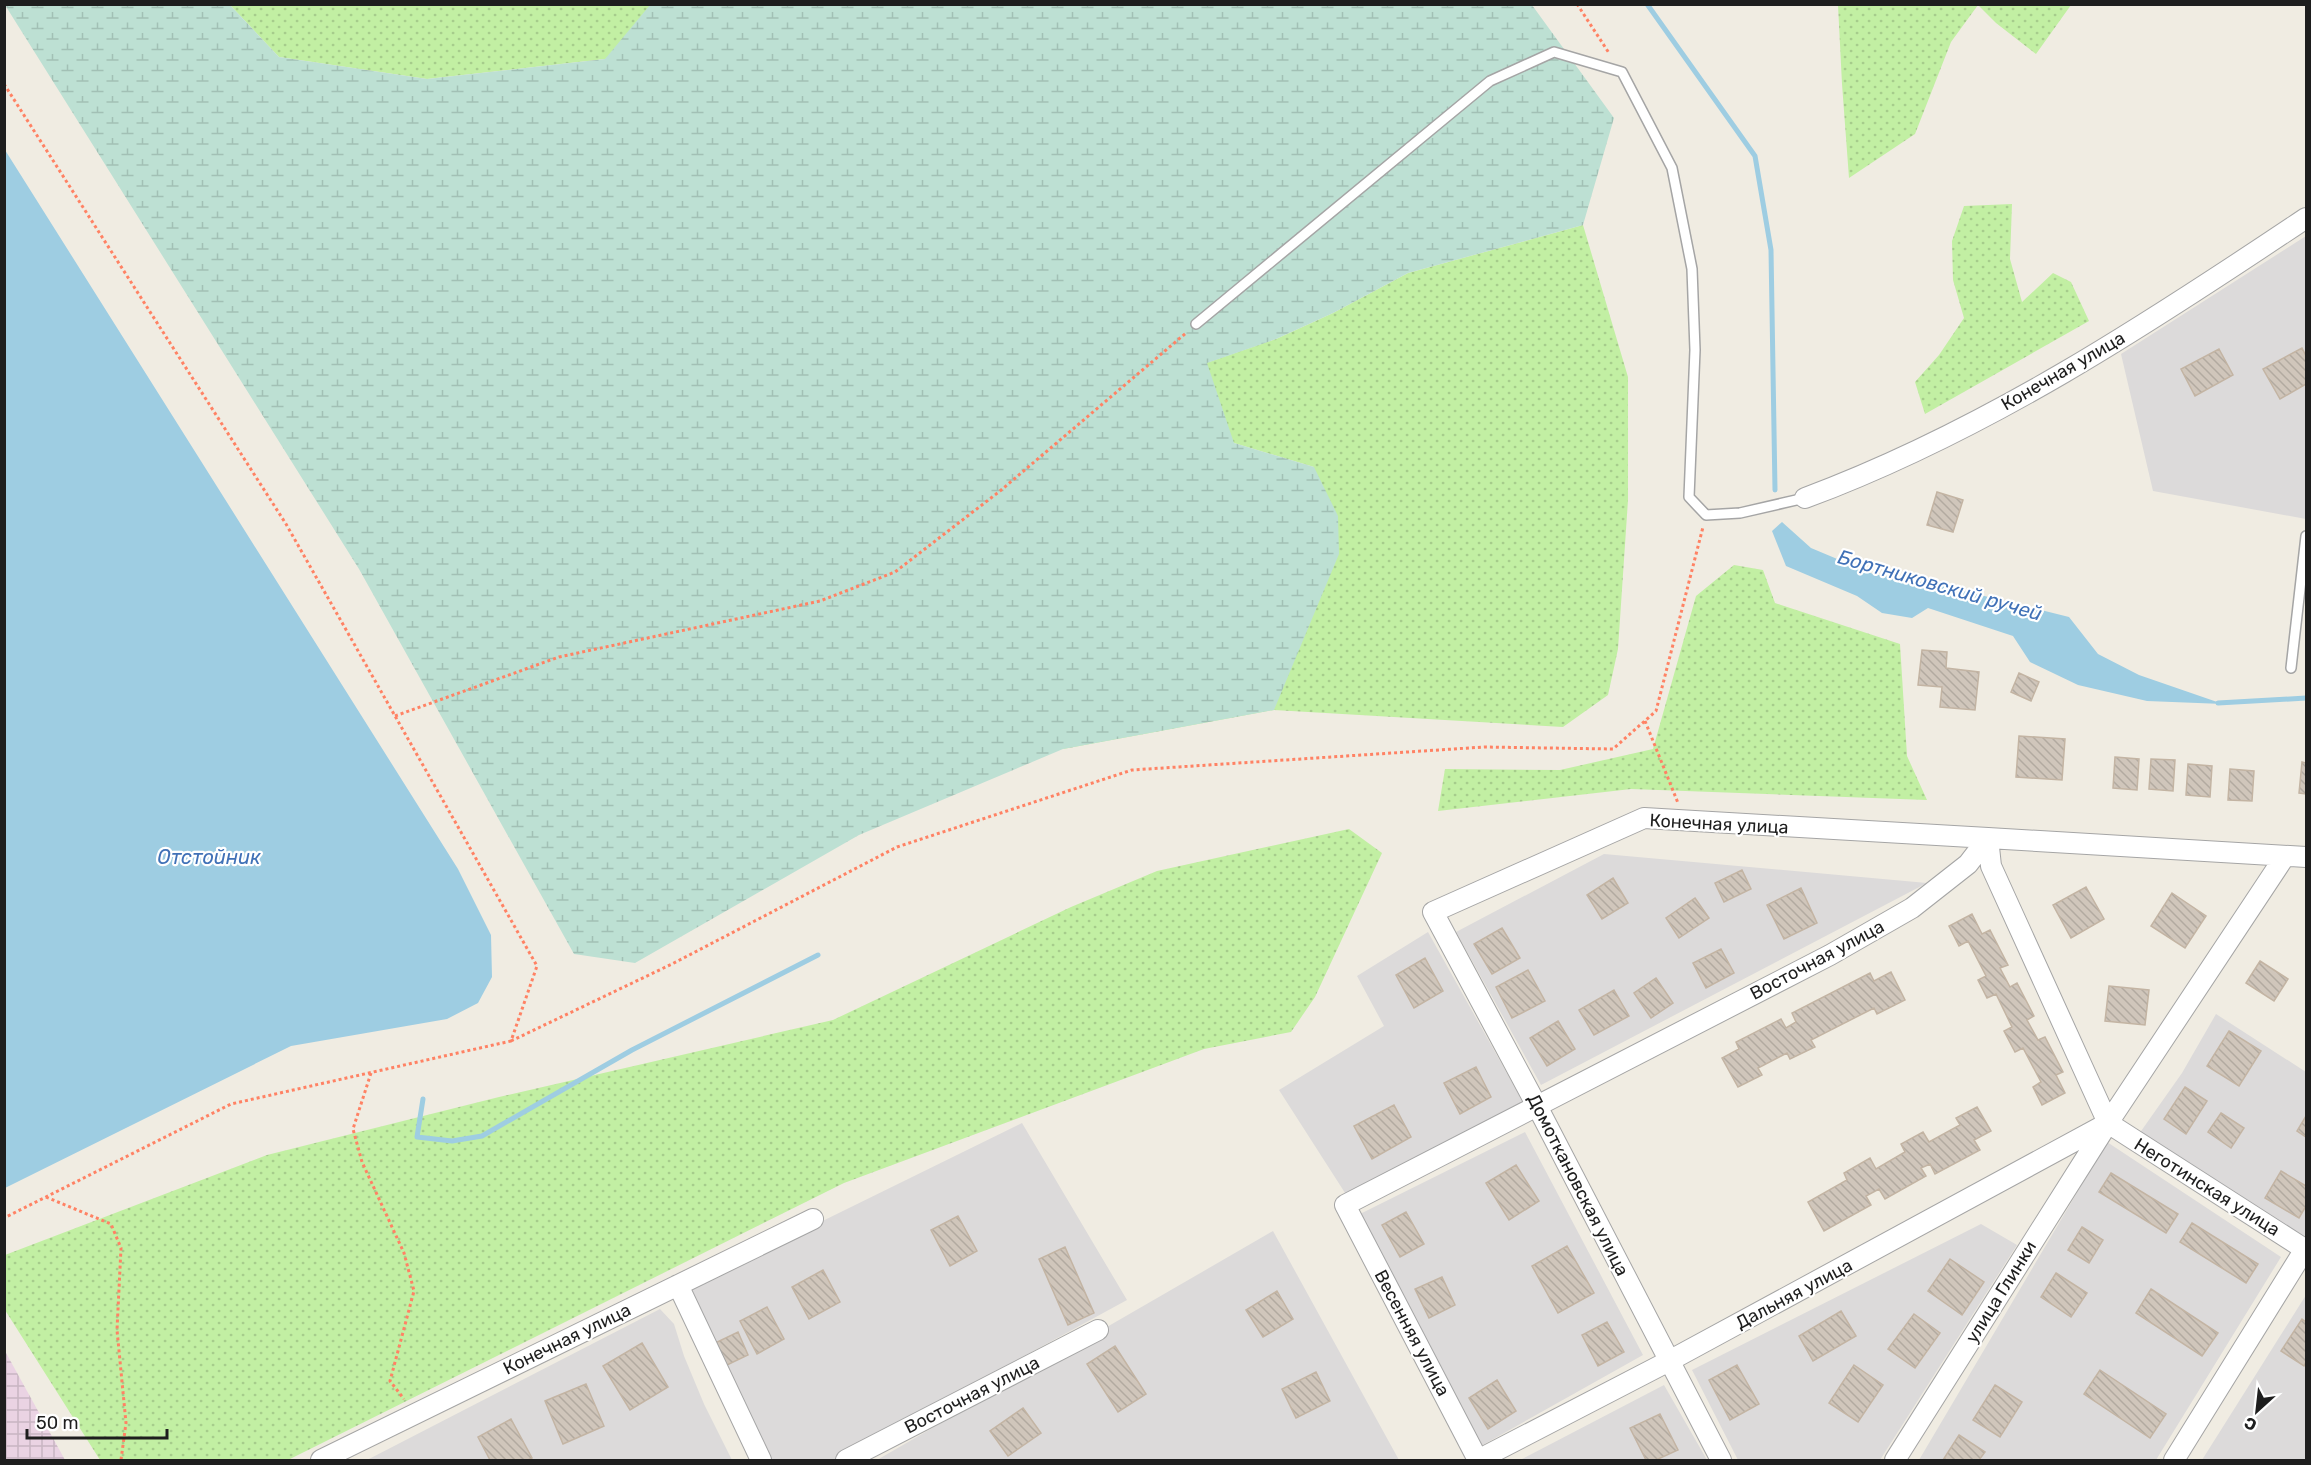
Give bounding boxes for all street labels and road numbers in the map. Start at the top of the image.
street label: Конечная улица [1997,327,2129,415]
street label: Конечная улица [1649,809,1789,839]
street label: Восточная улица [1746,915,1888,1005]
street label: Домоткановская улица [1522,1090,1634,1280]
street label: Неготинская улица [2130,1133,2284,1241]
street label: улица Глинки [1961,1237,2041,1347]
street label: Дальняя улица [1732,1254,1856,1334]
street label: Весенняя улица [1369,1266,1455,1400]
street label: Конечная улица [500,1299,634,1379]
street label: Восточная улица [901,1351,1043,1439]

